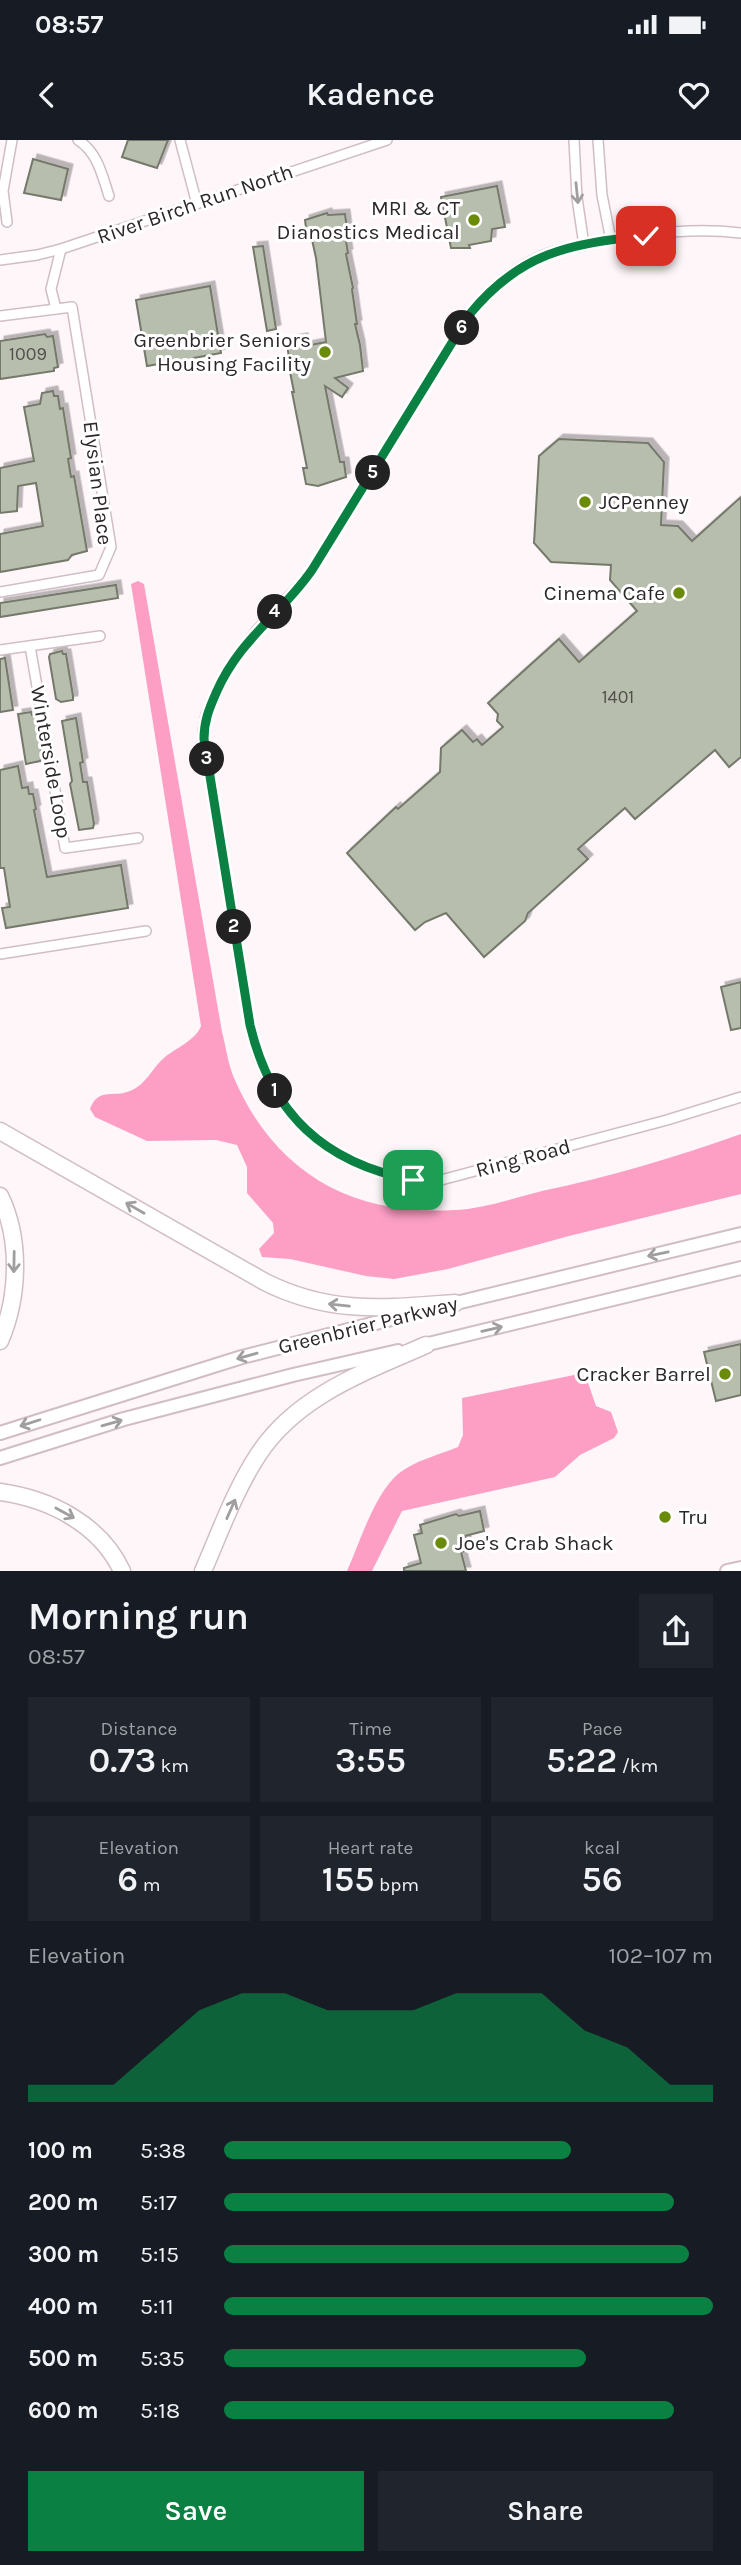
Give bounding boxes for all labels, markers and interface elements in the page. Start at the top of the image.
text: 08:57 [35,9,103,40]
icon: back [28,76,66,114]
text: Kadence [306,76,435,113]
icon: heart [675,76,713,114]
street label: River Birch Run North [94,159,296,249]
one-way arrow [571,181,584,204]
place label: MRI & CT Dianostics Medical [277,196,460,244]
pin [616,206,676,266]
marker: MRI & CT Dianostics Medical [466,212,482,228]
icon: check [627,217,665,255]
pin: 6 [444,310,480,346]
text: 6 [456,316,467,338]
place label: Greenbrier Seniors Housing Facility [133,328,311,376]
house number: 1009 [9,343,47,365]
marker: Greenbrier Seniors Housing Facility [317,344,333,360]
street label: Elysian Place [78,420,118,546]
pin: 5 [356,456,390,490]
text: 5 [367,461,378,483]
place label: JCPenney [599,490,689,514]
marker: JCPenney [577,494,593,510]
place label: Cinema Cafe [544,581,665,605]
marker: Cinema Cafe [671,585,687,601]
pin: 4 [258,594,292,630]
text: 4 [269,600,280,622]
street label: Winterside Loop [26,684,76,840]
house number: 1401 [602,686,634,708]
pin: 3 [190,742,224,776]
text: 3 [201,747,212,769]
pin: 2 [216,910,252,944]
text: 2 [228,915,239,937]
pin: 1 [258,1074,292,1108]
text: 1 [271,1079,278,1101]
street label: Ring Road [473,1134,573,1182]
pin [383,1150,443,1210]
icon: arrive [394,1161,432,1199]
one-way arrow [125,1201,146,1214]
one-way arrow [647,1247,670,1261]
one-way arrow [7,1250,21,1273]
street label: Greenbrier Parkway [276,1291,460,1359]
one-way arrow [328,1299,350,1312]
one-way arrow [481,1322,503,1335]
one-way arrow [236,1350,258,1363]
place label: Cracker Barrel [576,1362,711,1386]
marker: Cracker Barrel [717,1366,733,1382]
one-way arrow [101,1415,123,1428]
one-way arrow [19,1418,41,1431]
one-way arrow [225,1498,238,1520]
place label: Tru [679,1505,708,1529]
one-way arrow [54,1506,74,1520]
marker: Tru [657,1509,673,1525]
place label: Joe's Crab Shack [455,1531,614,1555]
marker: Joe's Crab Shack [433,1535,449,1551]
text: Morning run [28,1594,249,1639]
button: share [639,1594,713,1668]
text: 08:57 [28,1643,85,1670]
text: Distance [100,1718,177,1740]
text: Time [349,1718,392,1740]
text: Pace [582,1718,622,1740]
text: 0.73 [89,1740,156,1781]
text: 3:55 [335,1740,406,1781]
text: 5:22 [546,1740,617,1781]
text: km [156,1755,189,1777]
text: /km [617,1755,658,1777]
text: Elevation [99,1837,179,1859]
text: Heart rate [328,1837,413,1859]
text: kcal [584,1837,620,1859]
text: 6 [117,1859,138,1900]
text: 155 [322,1859,374,1900]
text: 56 [582,1859,623,1900]
text: m [138,1874,160,1896]
text: bpm [374,1874,419,1896]
text: Elevation [28,1942,125,1969]
text: 102–107 m [609,1942,713,1969]
text: 100 m [28,2137,93,2164]
text: 5:38 [140,2137,186,2164]
text: 200 m [28,2189,99,2216]
text: 5:17 [140,2189,177,2216]
text: 300 m [28,2241,99,2268]
text: 5:15 [140,2241,179,2268]
text: 400 m [28,2293,98,2320]
text: 5:11 [140,2293,174,2320]
text: 500 m [28,2345,98,2372]
text: 5:35 [140,2345,185,2372]
text: 600 m [28,2397,99,2424]
text: 5:18 [140,2397,180,2424]
button: Save [28,2471,364,2551]
button: Share [378,2471,713,2551]

